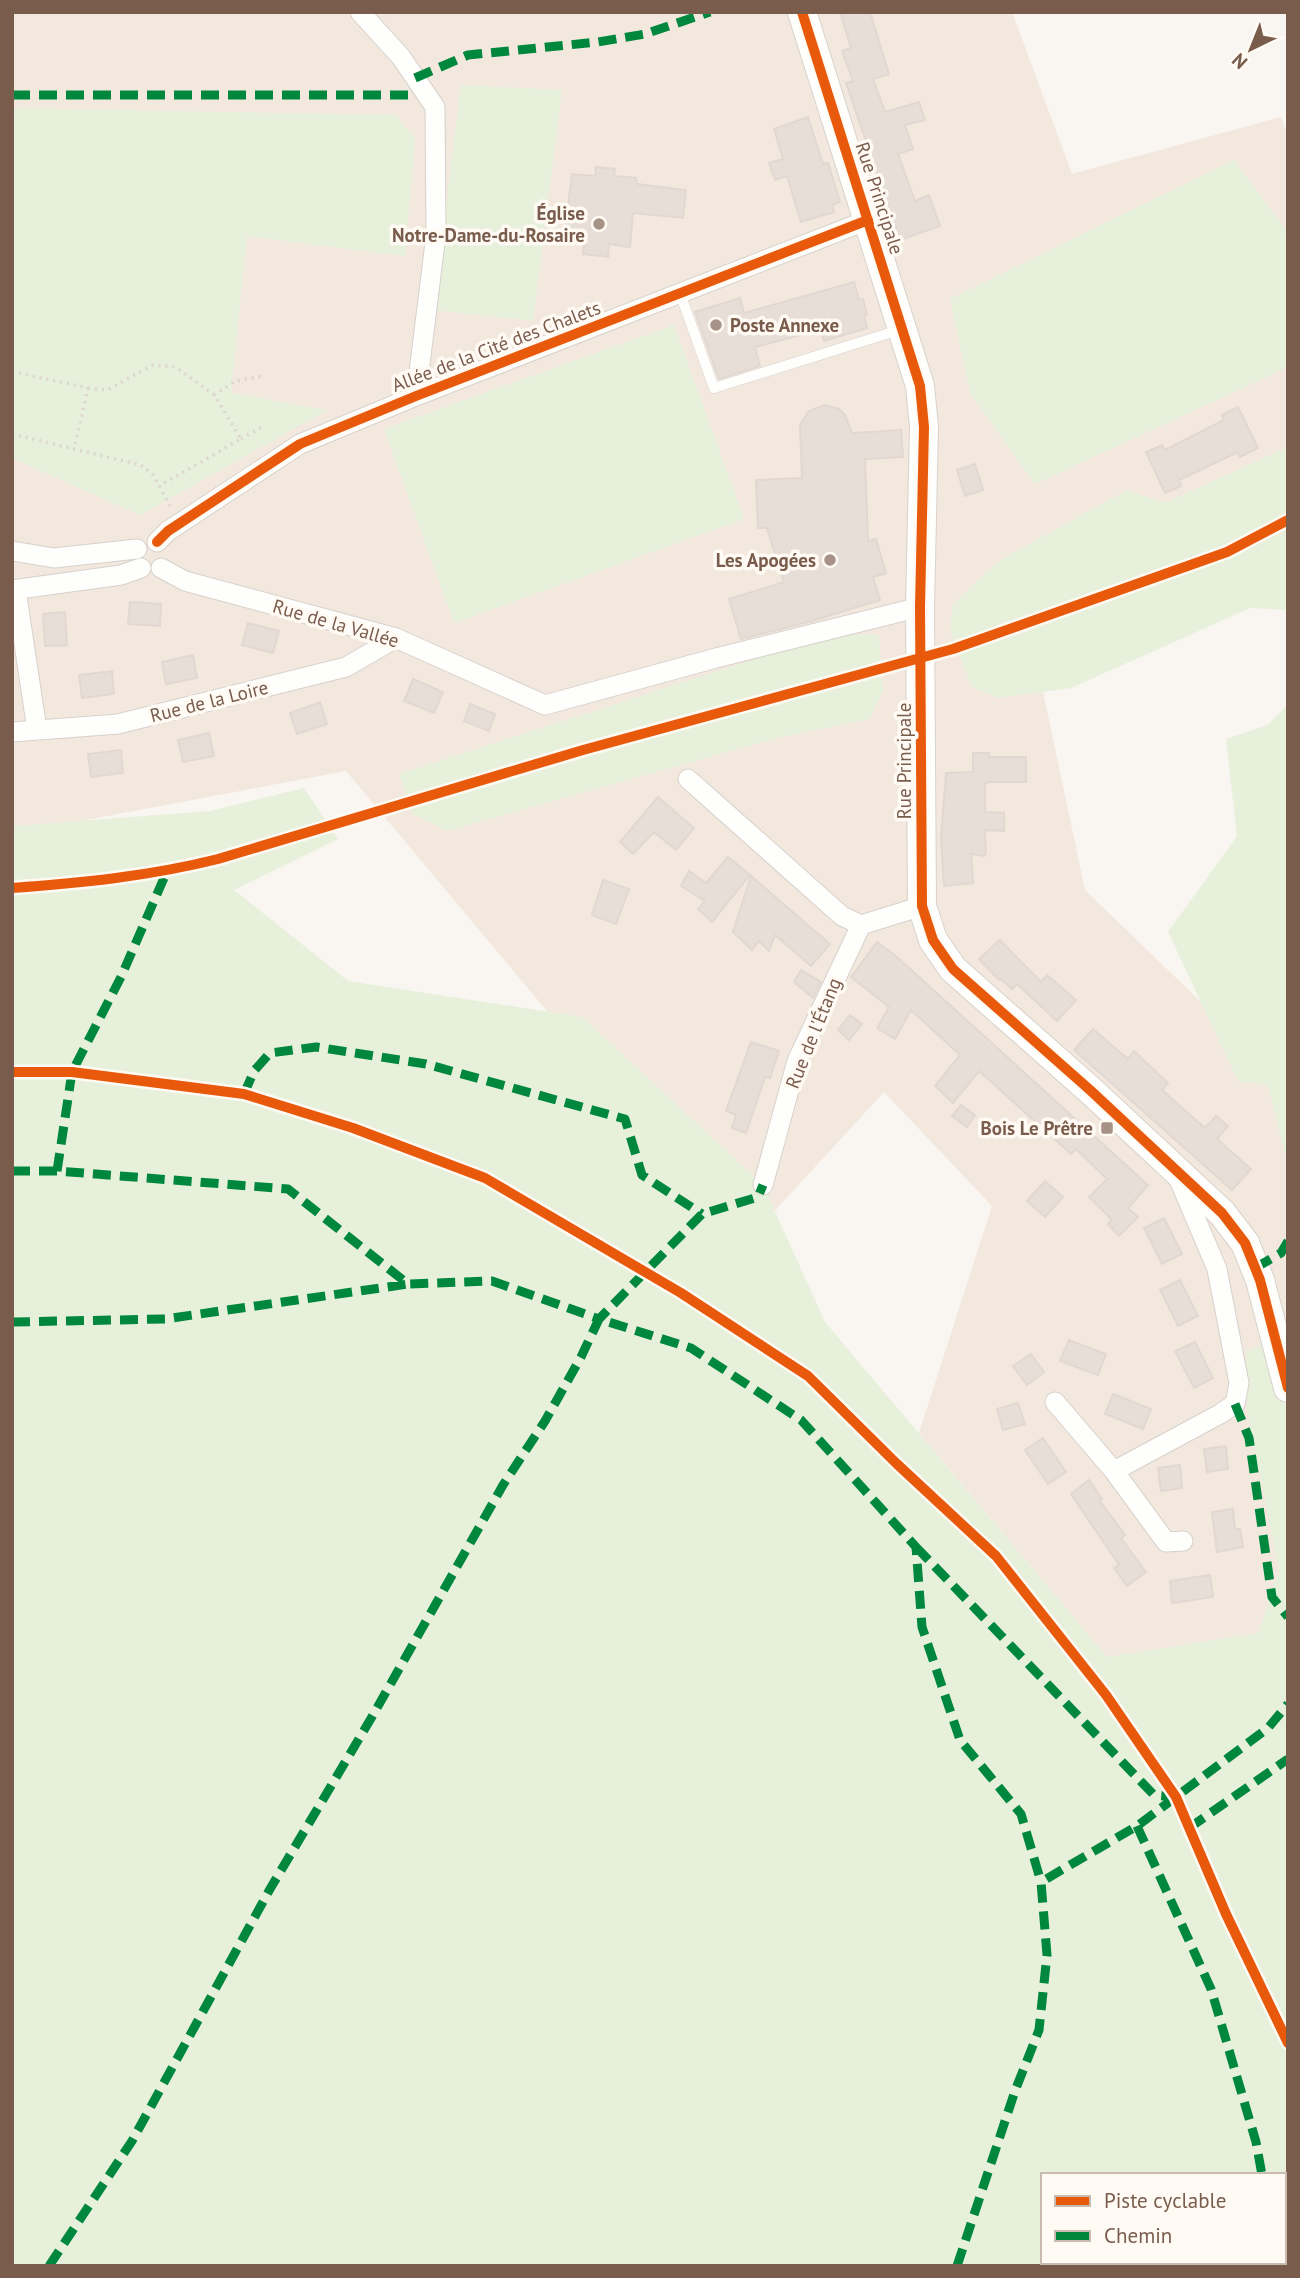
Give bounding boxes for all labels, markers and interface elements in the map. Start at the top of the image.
north arrow [1216,14,1286,84]
text: N [1227,48,1252,74]
street label: Rue Principale [851,139,909,257]
place label: Église Notre-Dame-du-Rosaire [392,201,585,247]
marker: Église Notre-Dame-du-Rosaire [591,216,607,232]
street label: Allée de la Cité des Chalets [388,295,604,397]
place label: Poste Annexe [730,313,839,337]
marker: Poste Annexe [708,317,724,333]
place label: Les Apogées [716,548,816,572]
marker: Les Apogées [822,552,838,568]
street label: Rue de la Vallée [270,594,402,652]
street label: Rue de la Loire [147,675,271,727]
street label: Rue Principale [892,703,916,819]
street label: Rue de l'Étang [780,974,846,1092]
place label: Bois Le Prêtre [980,1116,1093,1140]
marker: Bois Le Prêtre [1099,1120,1115,1136]
legend [1041,2173,1286,2264]
text: Piste cyclable [1104,2187,1226,2214]
text: Chemin [1104,2222,1172,2249]

